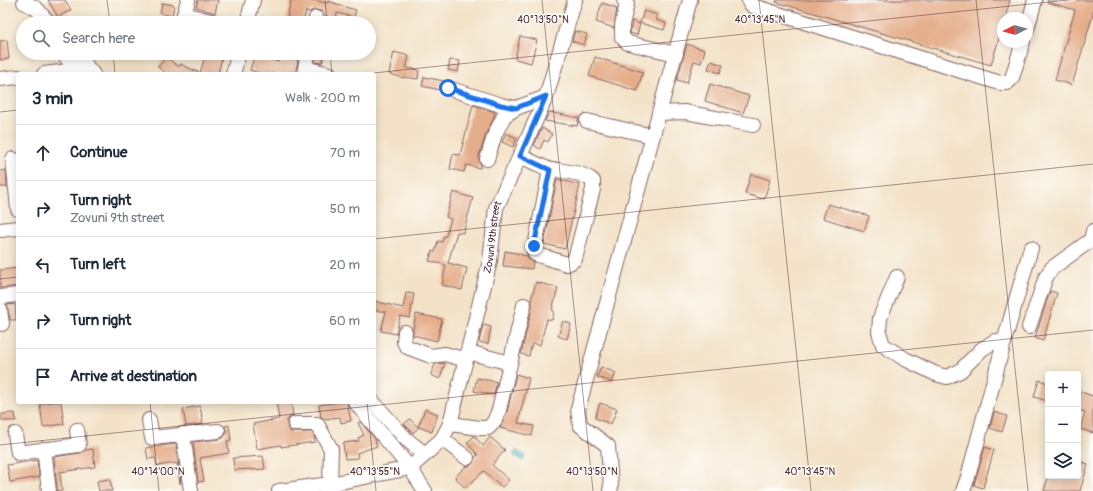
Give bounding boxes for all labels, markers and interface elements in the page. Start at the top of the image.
north arrow [997,12,1033,48]
text: 40°13'50"N [517,14,569,26]
text: 40°13'45"N [735,14,785,26]
search box [16,16,376,60]
icon: search [30,27,52,49]
text: Search here [62,29,135,48]
route start [439,79,457,97]
text: 3 min [32,88,73,109]
text: Walk · 200 m [285,90,360,106]
icon: ahead [32,142,54,164]
text: Continue [70,143,128,162]
text: 70 m [330,145,360,161]
text: Turn right [70,191,131,210]
icon: right [32,198,54,220]
street label: Zovuni 9th street [481,198,505,275]
text: 50 m [330,201,360,217]
text: Zovuni 9th street [70,210,165,226]
route end [525,237,543,255]
icon: left [32,254,54,276]
text: Turn left [70,255,126,274]
text: 20 m [329,257,360,273]
icon: right [32,310,54,332]
text: Turn right [70,311,131,330]
text: 60 m [329,313,360,329]
icon: arrive [32,366,54,388]
text: Arrive at destination [70,367,197,386]
map controls [1045,371,1081,479]
button: + [1045,371,1081,407]
button: − [1045,407,1081,443]
button: layers [1045,443,1081,479]
text: 40°14'00"N [131,466,185,478]
text: 40°13'55"N [350,466,400,478]
text: 40°13'50"N [566,466,618,478]
text: 40°13'45"N [785,466,835,478]

